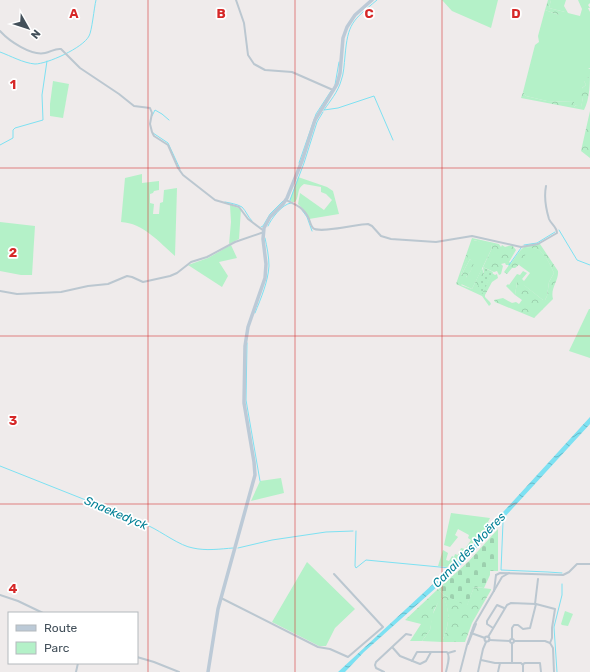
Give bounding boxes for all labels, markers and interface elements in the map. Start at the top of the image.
text: A [69,6,79,21]
text: B [216,6,226,21]
text: C [364,6,374,21]
text: D [511,6,521,21]
north arrow [8,8,48,48]
text: N [28,27,43,41]
text: 1 [10,77,16,92]
text: 2 [9,245,17,260]
text: 3 [9,413,18,428]
water label: Snaekedyck [82,493,151,533]
water label: Canal des Moëres [430,510,508,590]
text: 4 [9,581,18,596]
legend [8,612,138,664]
text: Route [44,621,78,635]
text: Parc [44,641,70,655]

